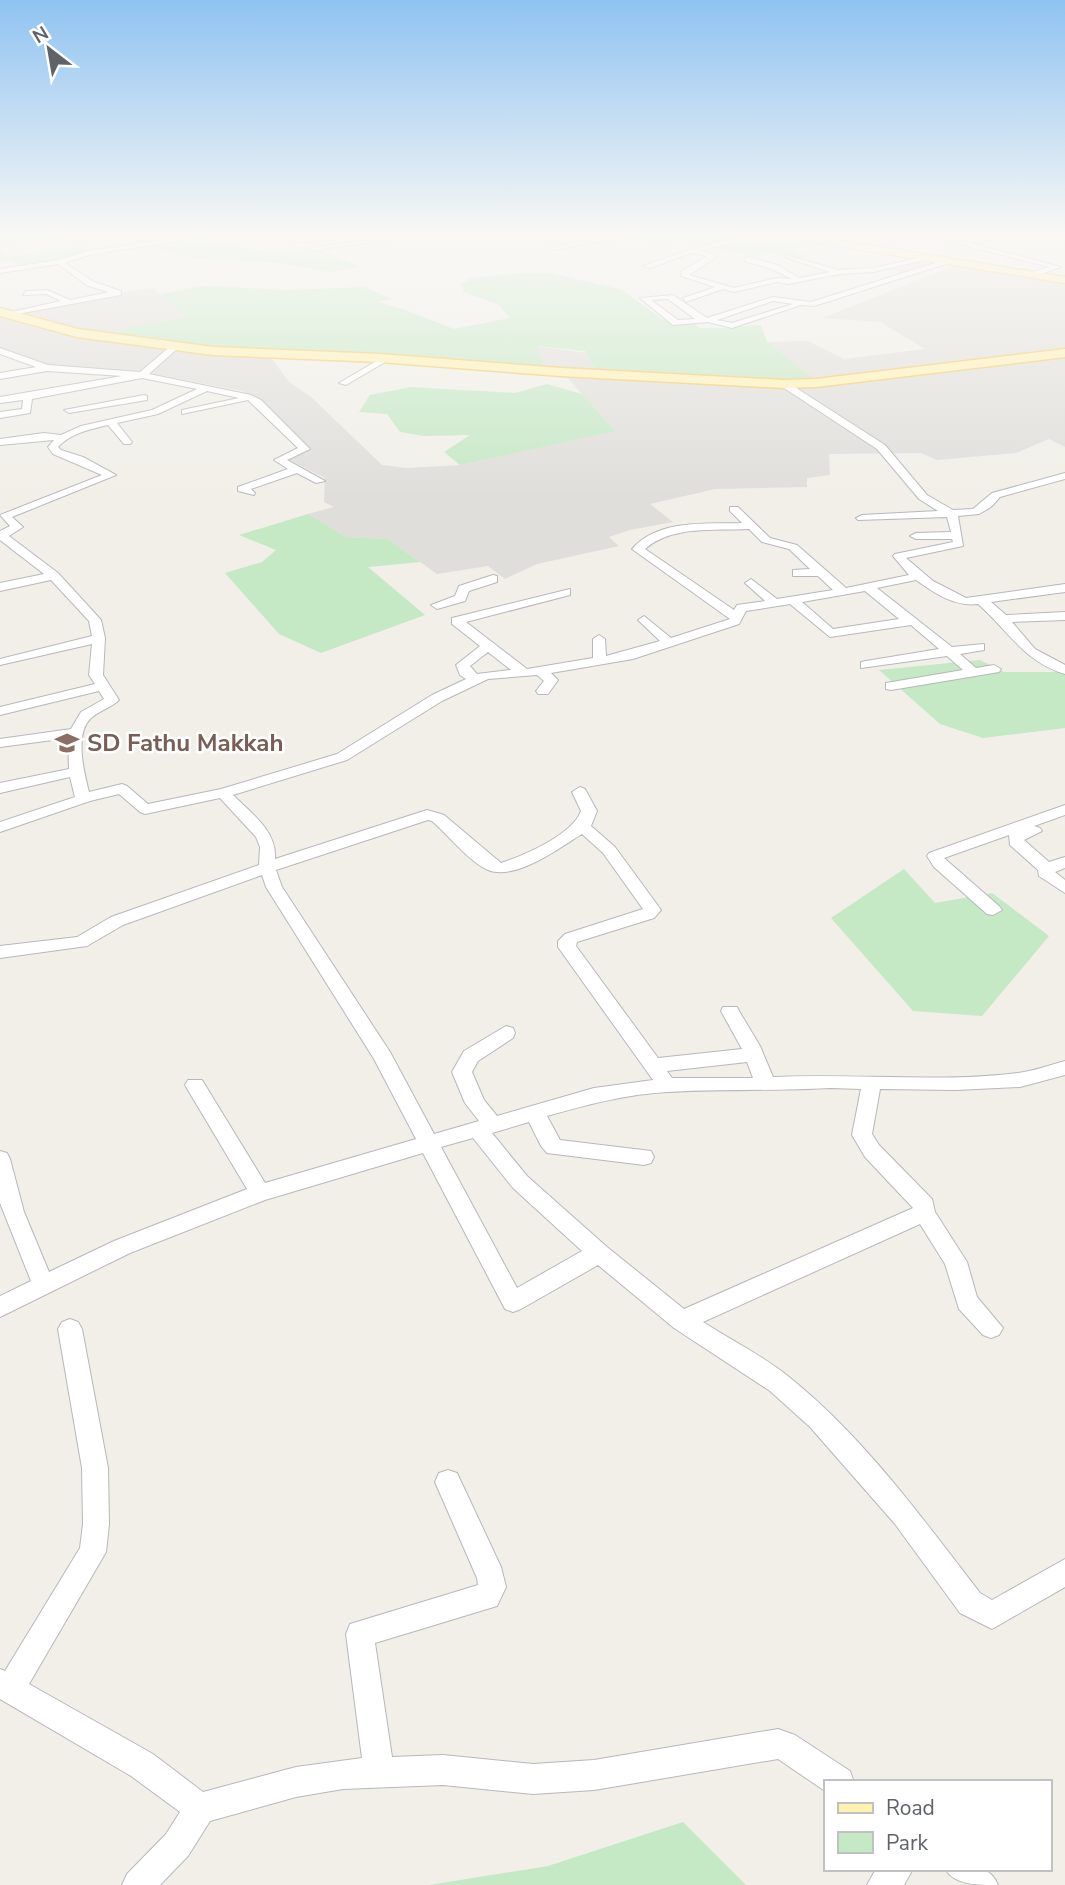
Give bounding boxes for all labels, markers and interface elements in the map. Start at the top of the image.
north arrow [14,14,84,84]
text: N [28,20,54,50]
place label: SD Fathu Makkah [87,727,283,759]
school or university icon: SD Fathu Makkah [53,729,81,757]
legend [824,1780,1051,1871]
text: Road [886,1794,935,1822]
text: Park [886,1829,928,1857]

